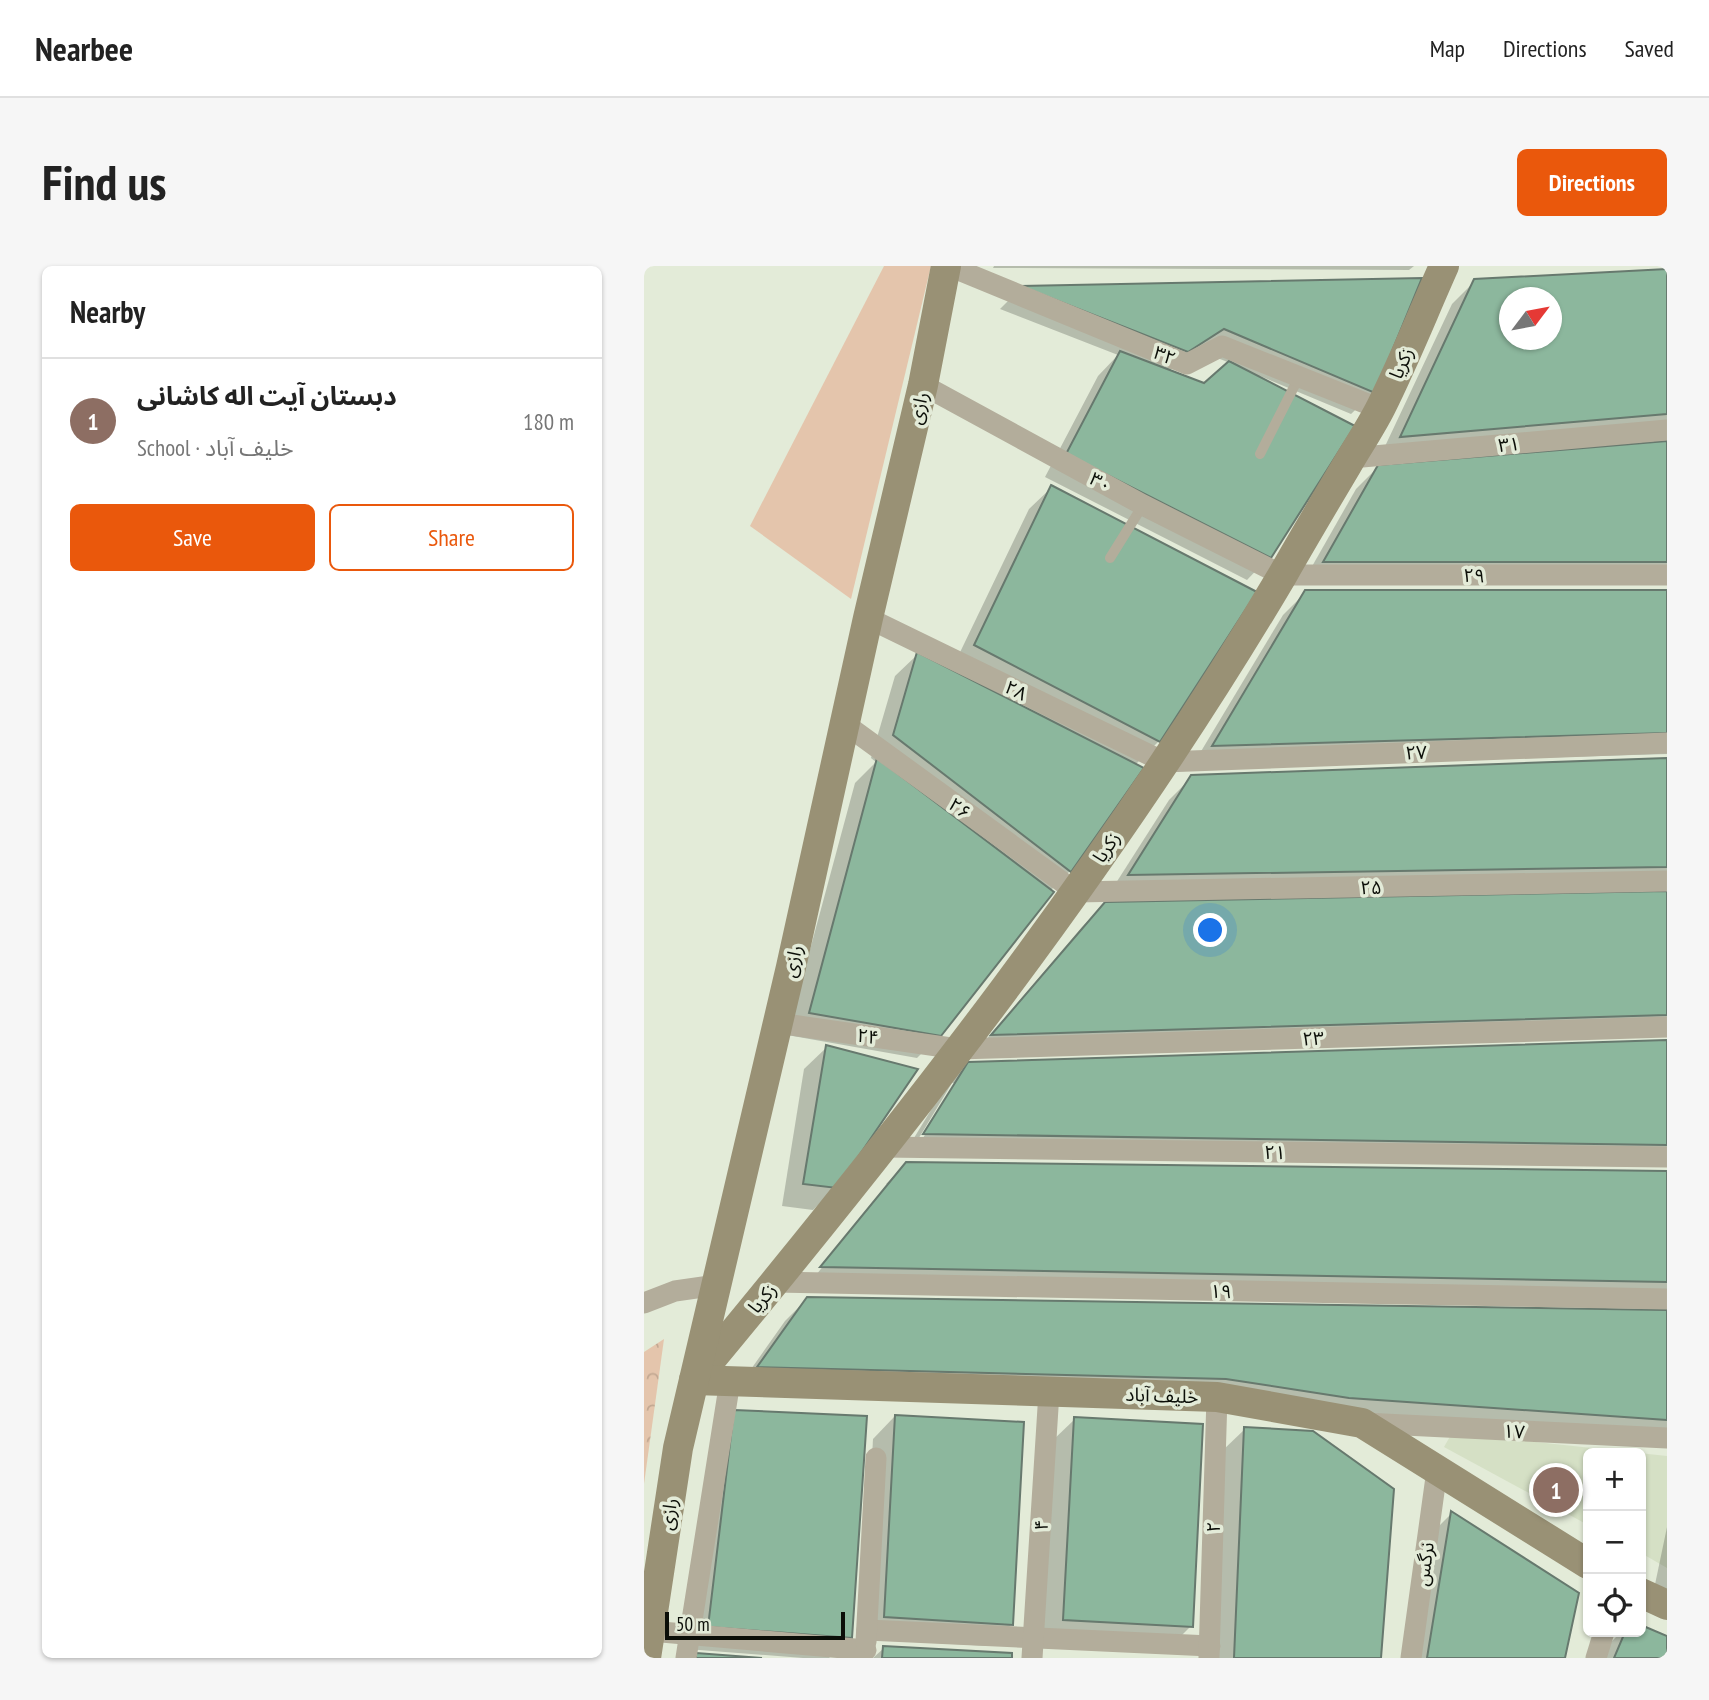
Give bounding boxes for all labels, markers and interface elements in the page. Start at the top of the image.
text: Nearbee [35,27,133,70]
text: Map [1430,33,1465,64]
text: Directions [1503,33,1587,64]
text: Saved [1625,33,1674,64]
button: Directions [1517,149,1667,216]
text: Find us [42,150,166,214]
north arrow [1499,287,1562,350]
text: Nearby [70,292,145,331]
street label: ۳۲ [1150,340,1180,370]
street label: زکریا [1383,343,1419,383]
text: دبستان آیت اله کاشانی [137,379,397,412]
street label: رازی [903,389,933,427]
text: 1 [88,407,99,436]
text: 180 m [523,407,574,436]
street label: ۳۱ [1497,431,1521,457]
text: School · خلیف آباد [137,433,293,462]
street label: ۳۰ [1086,466,1116,498]
button: Save [70,504,315,571]
button: Share [329,504,574,571]
street label: ۲۹ [1463,563,1485,587]
street label: ۲۸ [1001,674,1031,706]
street label: ۲۷ [1405,740,1427,764]
street label: ۲۶ [944,792,976,824]
street label: زکریا [1087,827,1125,867]
street label: ۲۵ [1360,875,1382,899]
your location [1193,913,1227,947]
street label: رازی [777,942,807,980]
street label: ۲۴ [856,1023,880,1049]
street label: ۲۳ [1302,1026,1324,1050]
street label: ۲۱ [1264,1140,1286,1164]
street label: زکریا [742,1278,782,1318]
street label: ۱۹ [1210,1279,1232,1303]
street label: خلیف آباد [1125,1382,1199,1408]
street label: ۱۷ [1503,1418,1526,1444]
map controls [1583,1448,1646,1637]
button: + [1583,1448,1646,1511]
pin: 1 [1533,1464,1579,1516]
street label: رازی [654,1496,682,1532]
button: − [1583,1511,1646,1574]
street label: ۴ [1029,1519,1053,1531]
street label: ۲ [1201,1521,1225,1533]
street label: نرگس [1409,1541,1439,1587]
button: locate [1583,1574,1646,1637]
scale bar [665,1609,845,1641]
text: 50 m [676,1612,710,1636]

